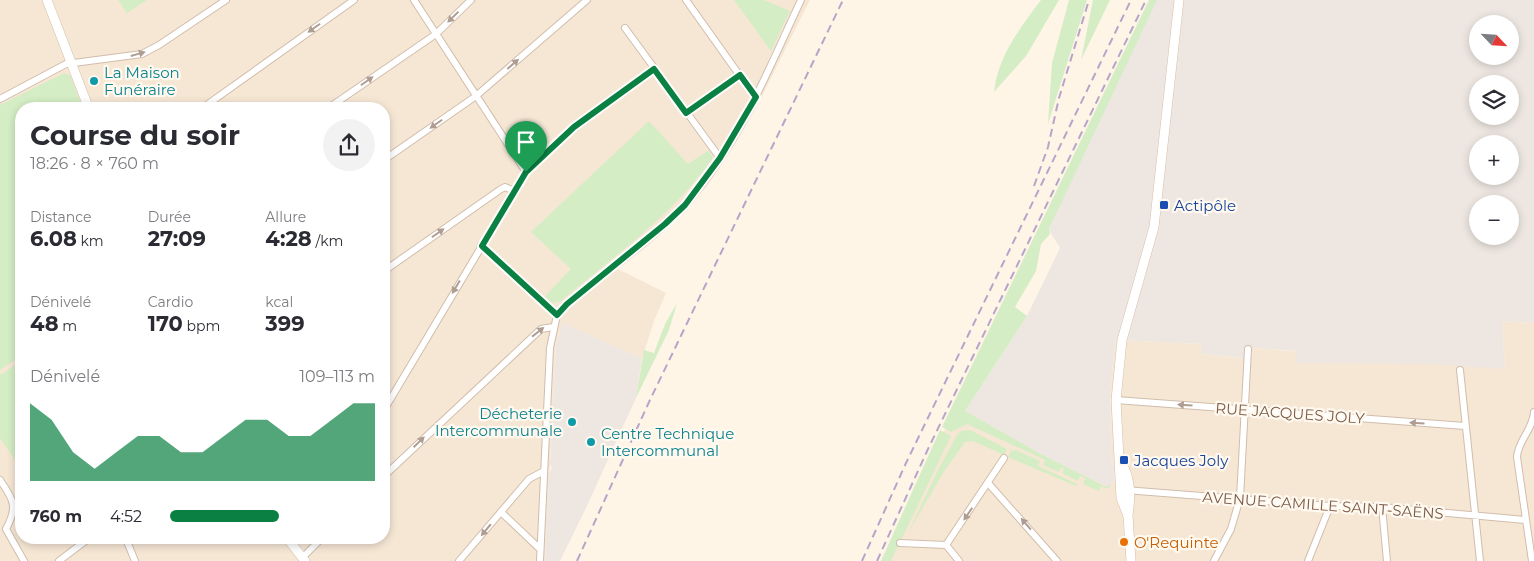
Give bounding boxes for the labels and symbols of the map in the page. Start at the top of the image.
one-way arrow [448,11,460,23]
north arrow [1469,15,1519,65]
one-way arrow [308,23,321,33]
one-way arrow [130,50,145,58]
one-way arrow [506,58,518,70]
place label: La Maison Funéraire [104,63,180,99]
marker: La Maison Funéraire [88,75,100,87]
one-way arrow [361,76,374,86]
one-way arrow [429,119,442,129]
pin [505,121,547,172]
place label: Actipôle [1174,196,1236,215]
marker: Actipôle [1158,199,1170,211]
one-way arrow [431,228,445,238]
one-way arrow [452,281,461,294]
one-way arrow [531,327,545,337]
street label: RUE JACQUES JOLY [1215,398,1366,428]
one-way arrow [1177,401,1193,409]
place label: Décheterie Intercommunale [435,404,562,440]
marker: Décheterie Intercommunale [566,416,578,428]
one-way arrow [1408,418,1424,426]
place label: Centre Technique Intercommunal [601,424,734,460]
one-way arrow [413,436,425,448]
marker: Centre Technique Intercommunal [585,436,597,448]
place label: Jacques Joly [1133,451,1229,470]
marker: Jacques Joly [1118,454,1130,466]
street label: AVENUE CAMILLE SAINT-SAËNS [1202,487,1444,523]
one-way arrow [963,508,972,521]
one-way arrow [1020,518,1031,531]
one-way arrow [480,523,491,536]
place label: O'Requinte [1134,533,1219,552]
marker: O'Requinte [1118,536,1130,548]

